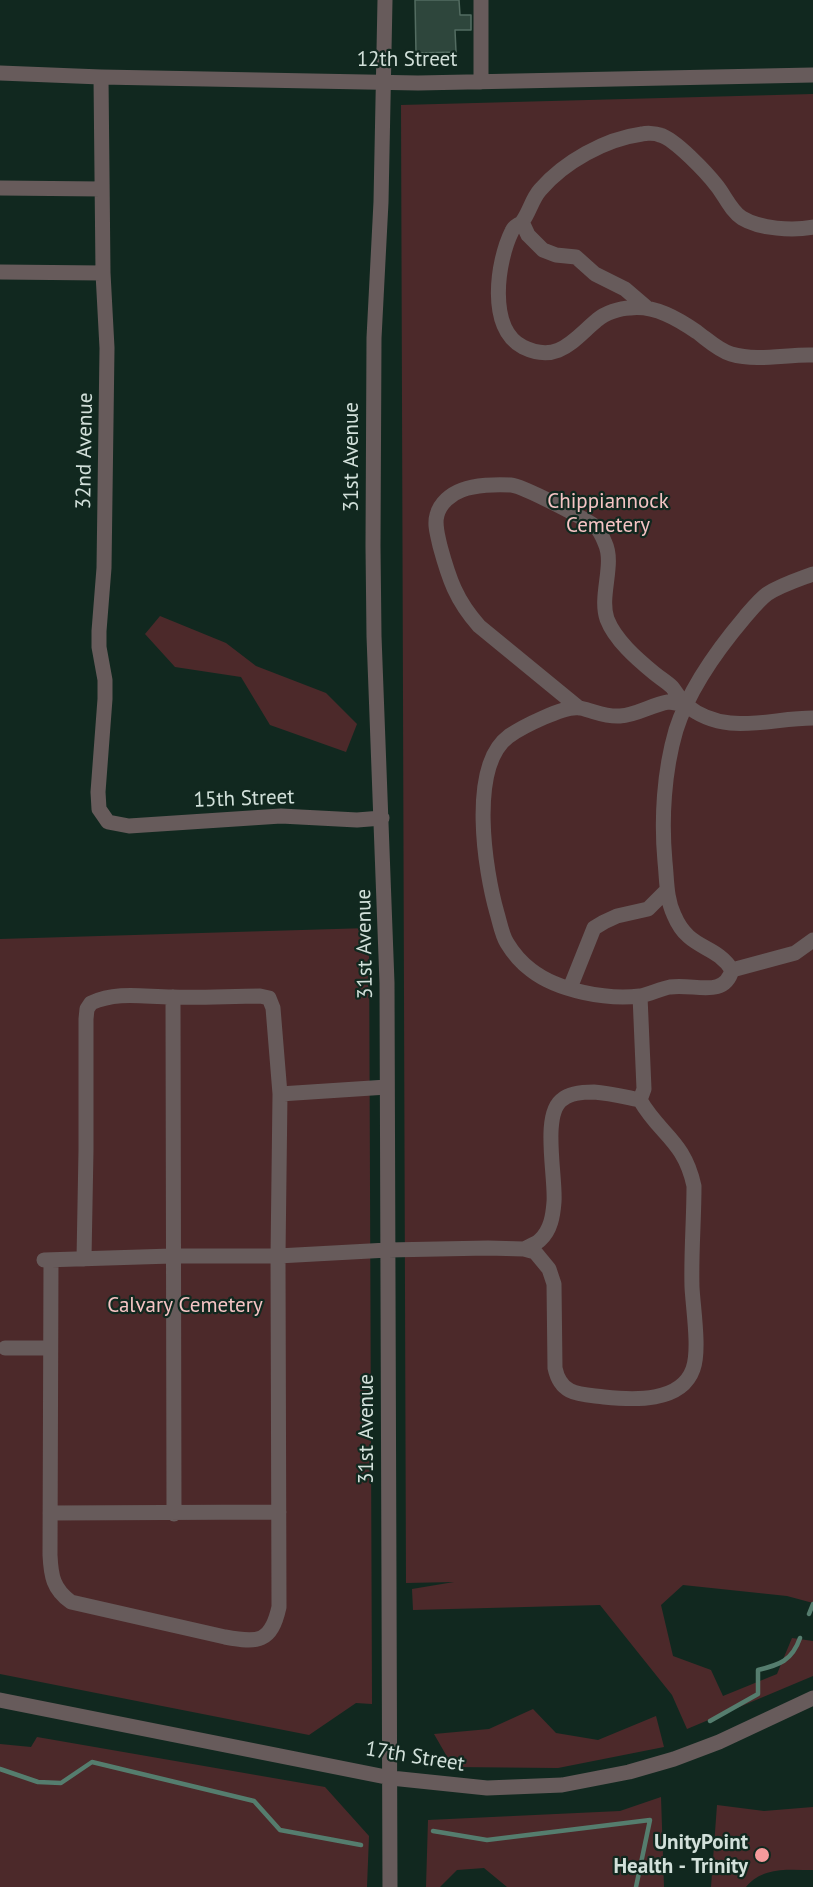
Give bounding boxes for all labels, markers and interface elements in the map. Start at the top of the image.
street label: 12th Street [357,47,457,73]
street label: 32nd Avenue [71,392,99,510]
street label: 31st Avenue [339,402,365,512]
park label: Chippiannock Cemetery [547,489,669,539]
street label: 15th Street [193,785,295,813]
street label: 31st Avenue [351,889,379,999]
park label: Calvary Cemetery [107,1293,263,1319]
street label: 31st Avenue [354,1374,380,1484]
street label: 17th Street [364,1737,466,1777]
place label: UnityPoint Health - Trinity [613,1830,748,1880]
marker: UnityPoint Health - Trinity [753,1846,771,1864]

